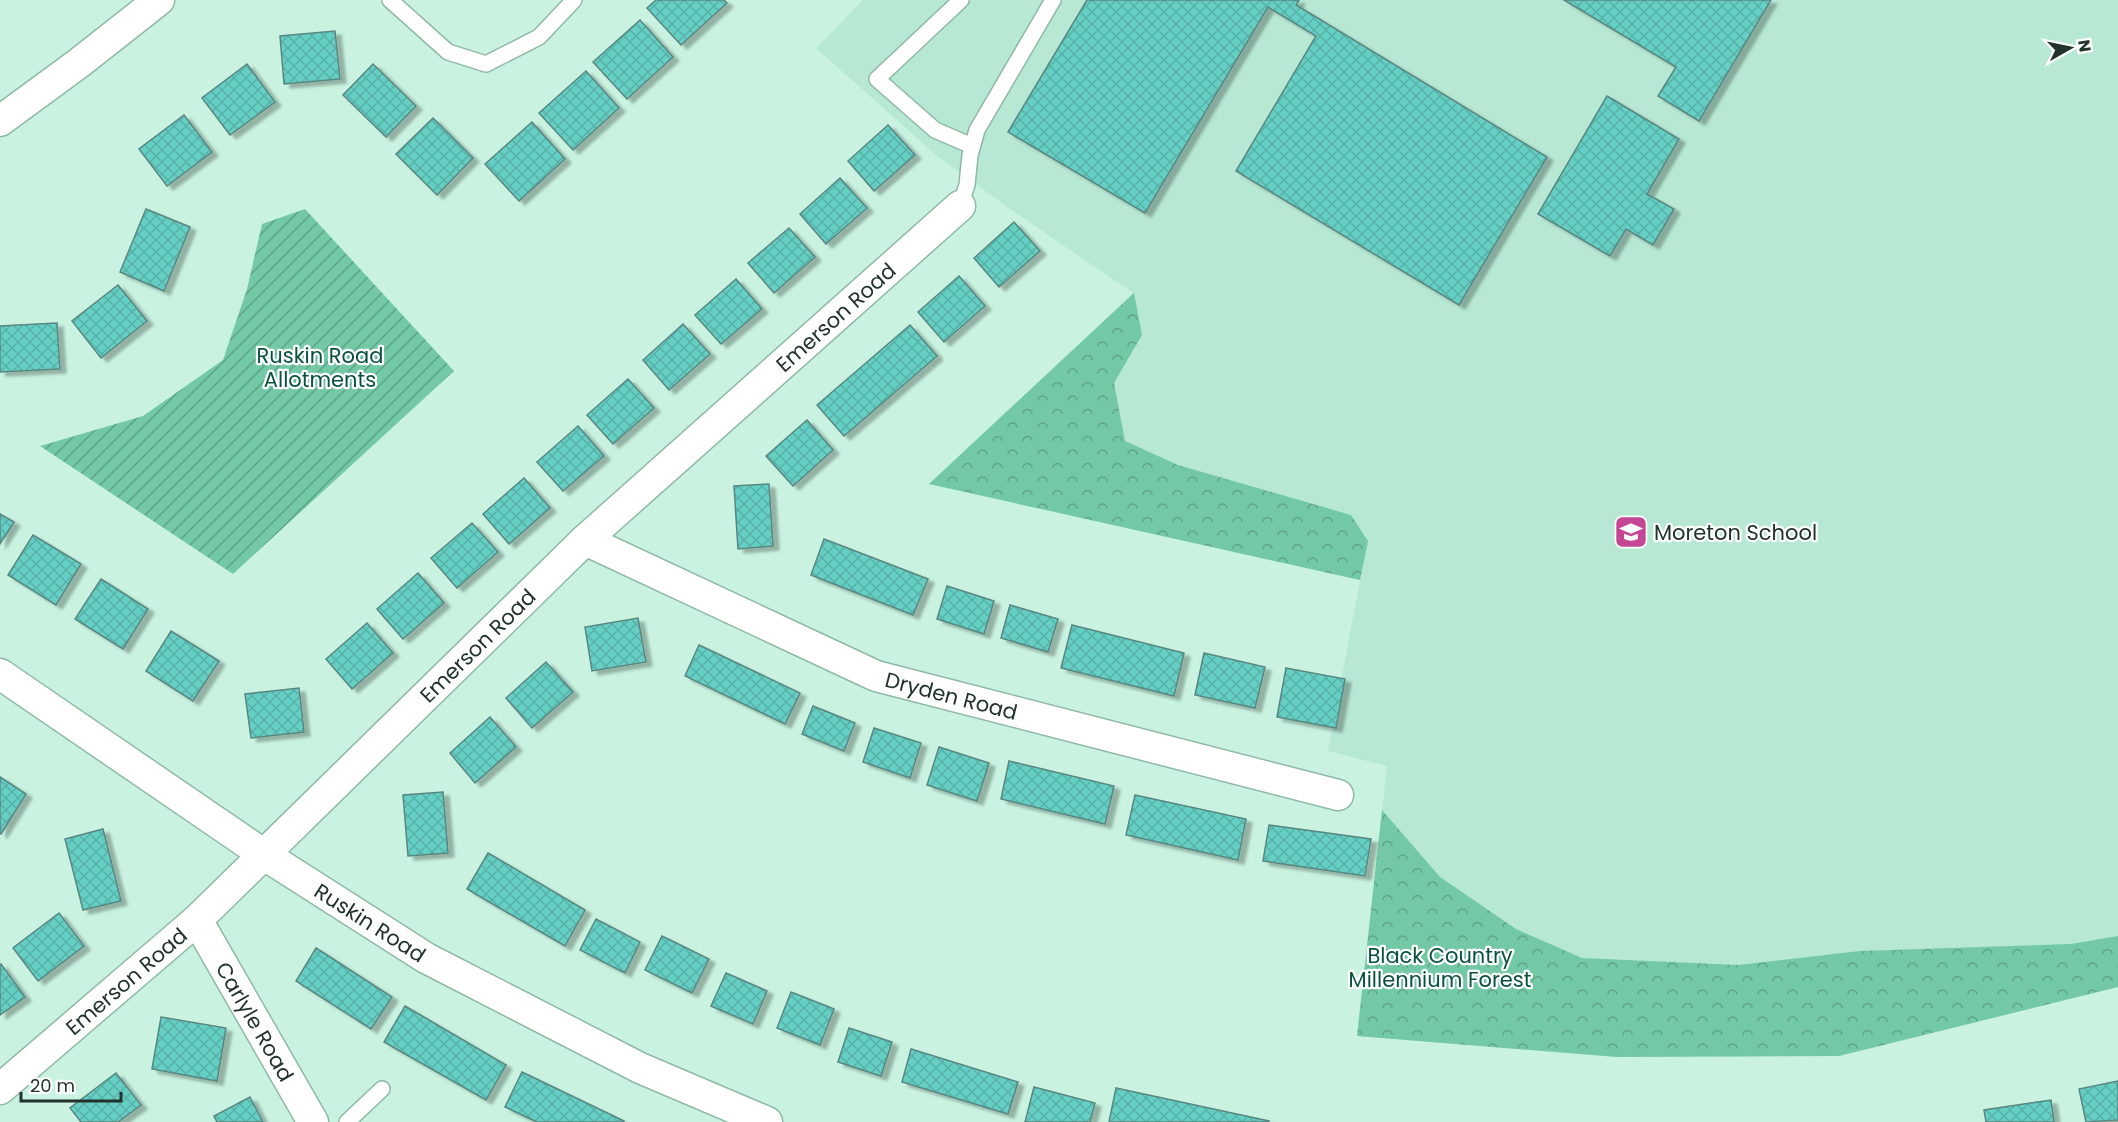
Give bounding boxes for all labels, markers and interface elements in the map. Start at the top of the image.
north arrow [2040,18,2100,78]
text: N [2072,38,2097,53]
street label: Emerson Road [769,256,902,378]
park label: Ruskin Road Allotments [257,341,383,394]
school or university icon: Moreton School [1613,514,1649,550]
place label: Moreton School [1654,518,1817,547]
street label: Emerson Road [413,582,542,709]
street label: Dryden Road [882,664,1021,726]
street label: Ruskin Road [309,876,432,969]
street label: Emerson Road [59,921,193,1041]
park label: Black Country Millennium Forest [1349,941,1531,994]
street label: Carlyle Road [209,956,301,1087]
scale bar [21,1065,122,1103]
text: 20 m [30,1073,75,1098]

